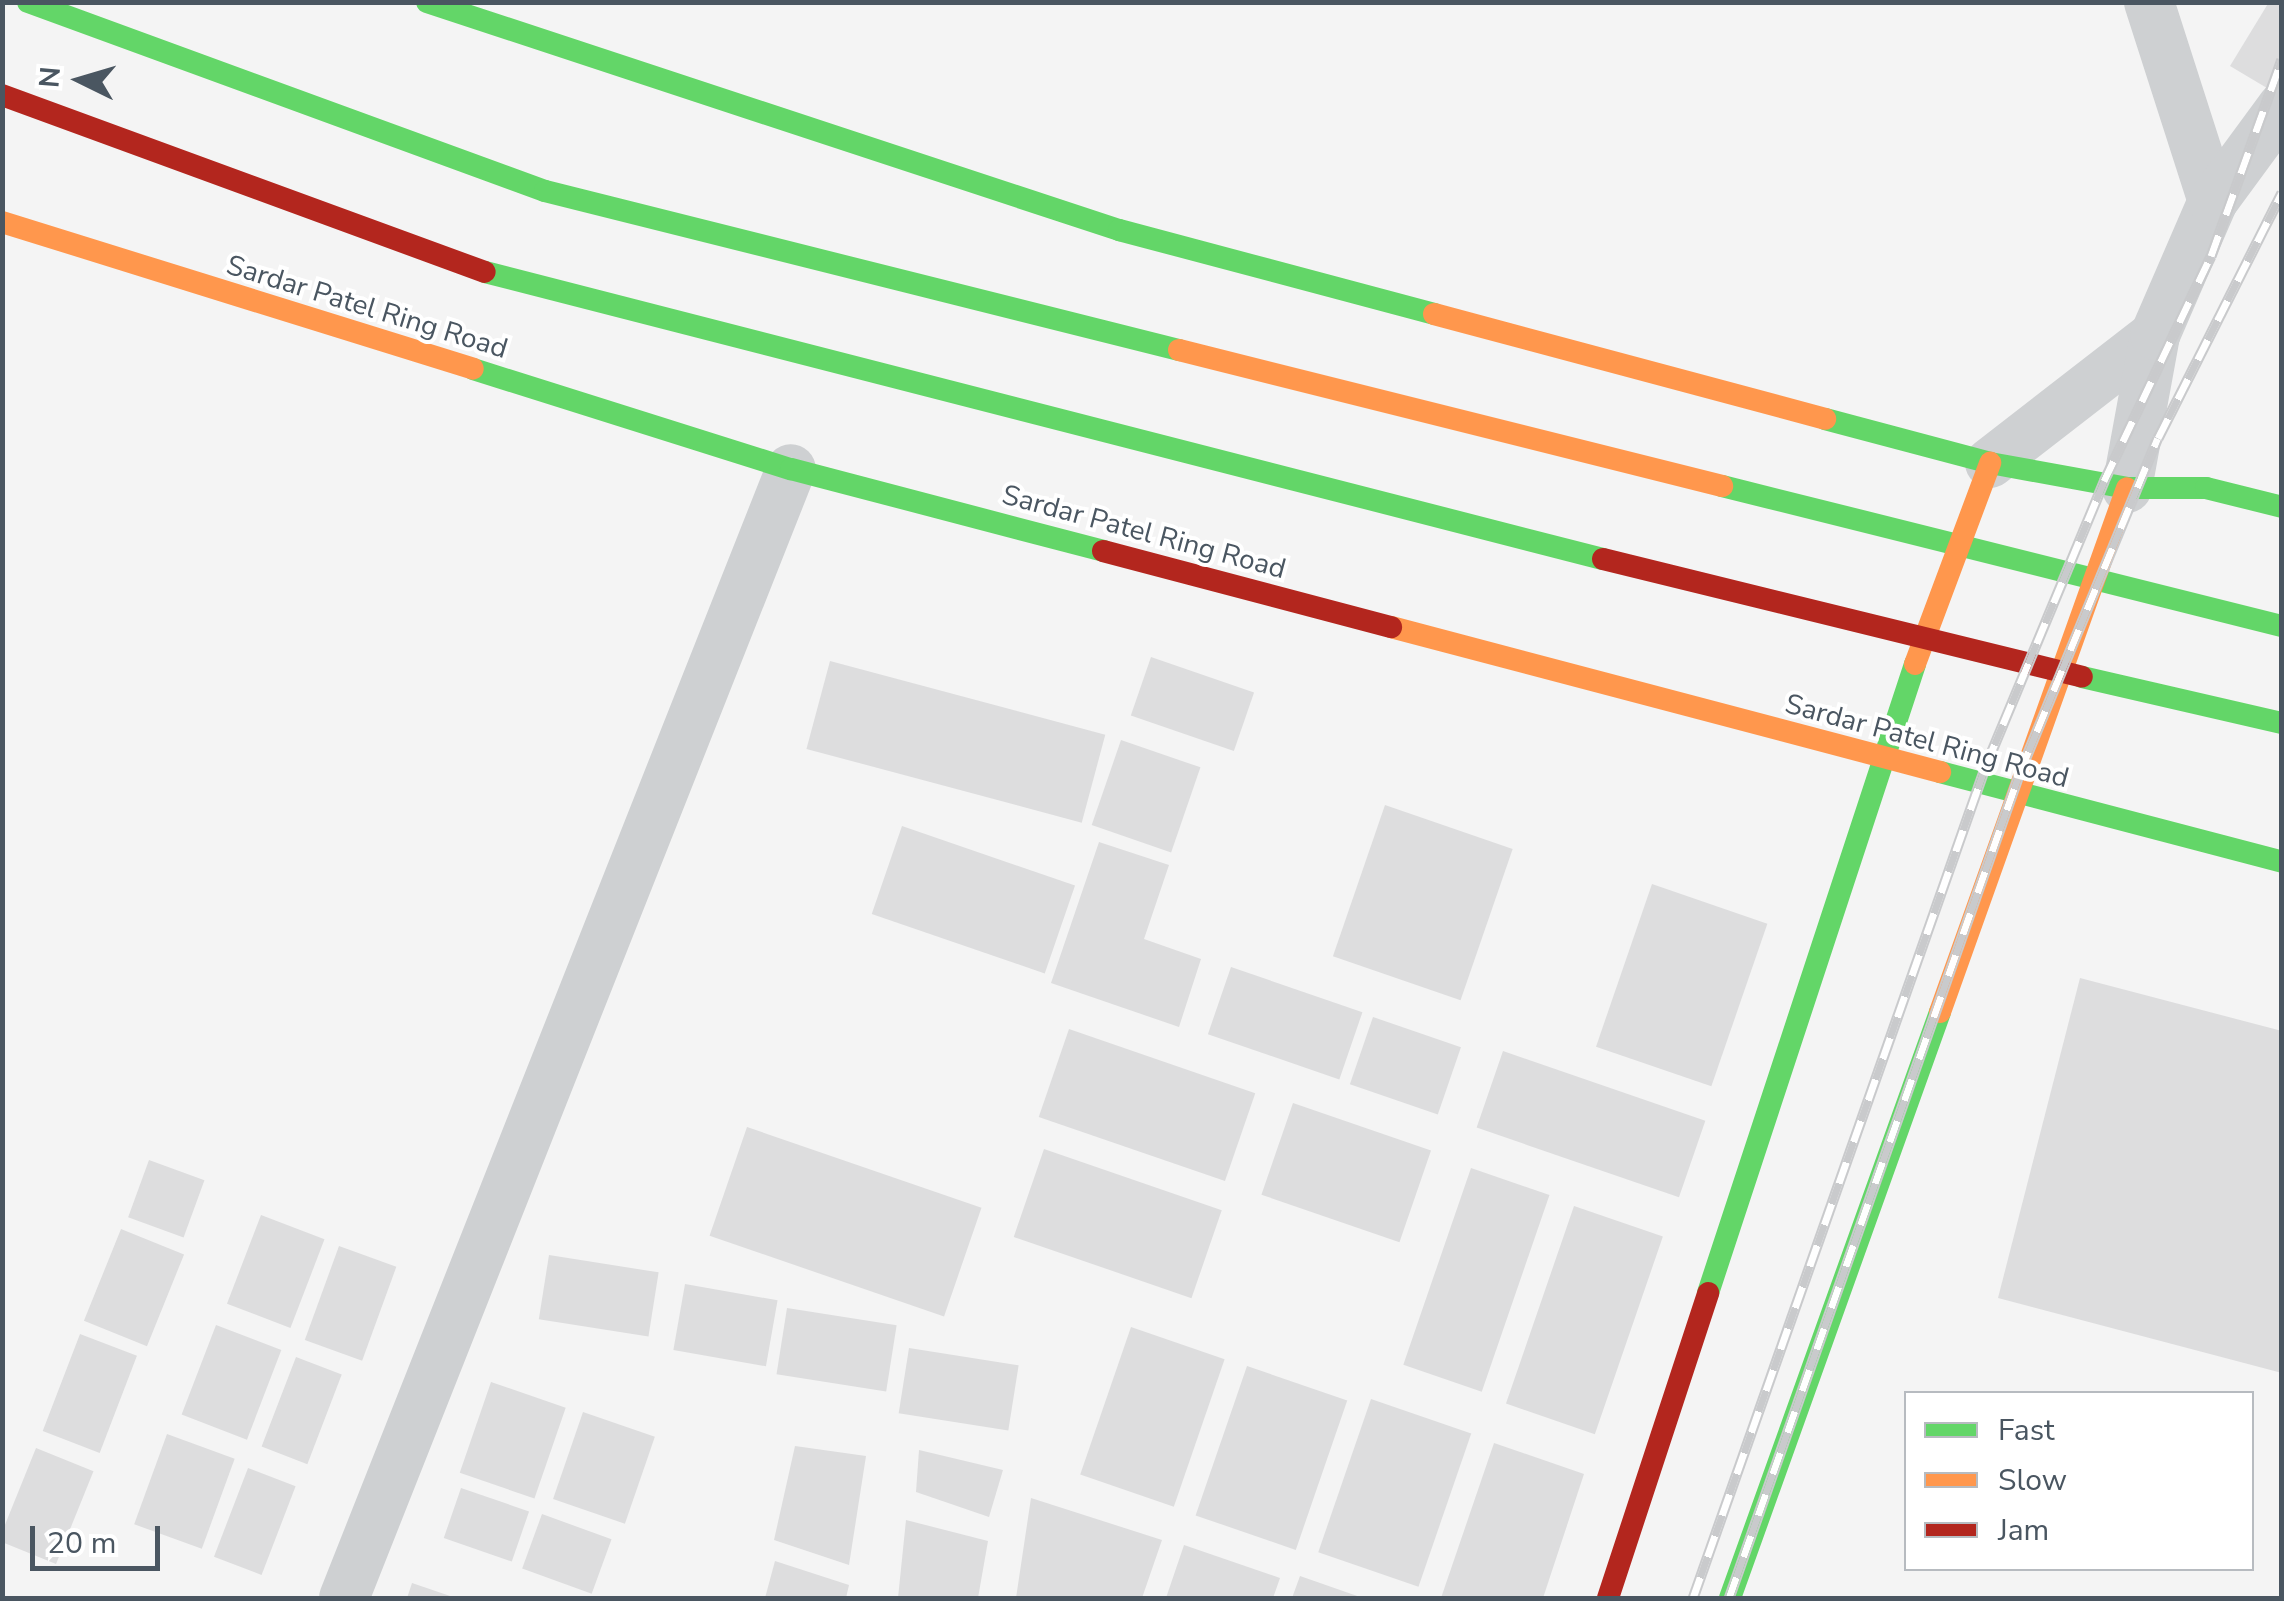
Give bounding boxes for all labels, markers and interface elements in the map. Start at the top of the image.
north arrow [30,30,130,130]
text: N [30,65,70,89]
street label: Sardar Patel Ring Road [222,248,512,366]
street label: Sardar Patel Ring Road [999,478,1289,586]
street label: Sardar Patel Ring Road [1782,687,2072,795]
legend [1904,1391,2254,1571]
text: Fast [1998,1410,2055,1451]
text: Slow [1998,1460,2067,1501]
scale bar [35,1506,165,1568]
text: Jam [1998,1510,2049,1551]
text: 20 m [47,1523,116,1564]

